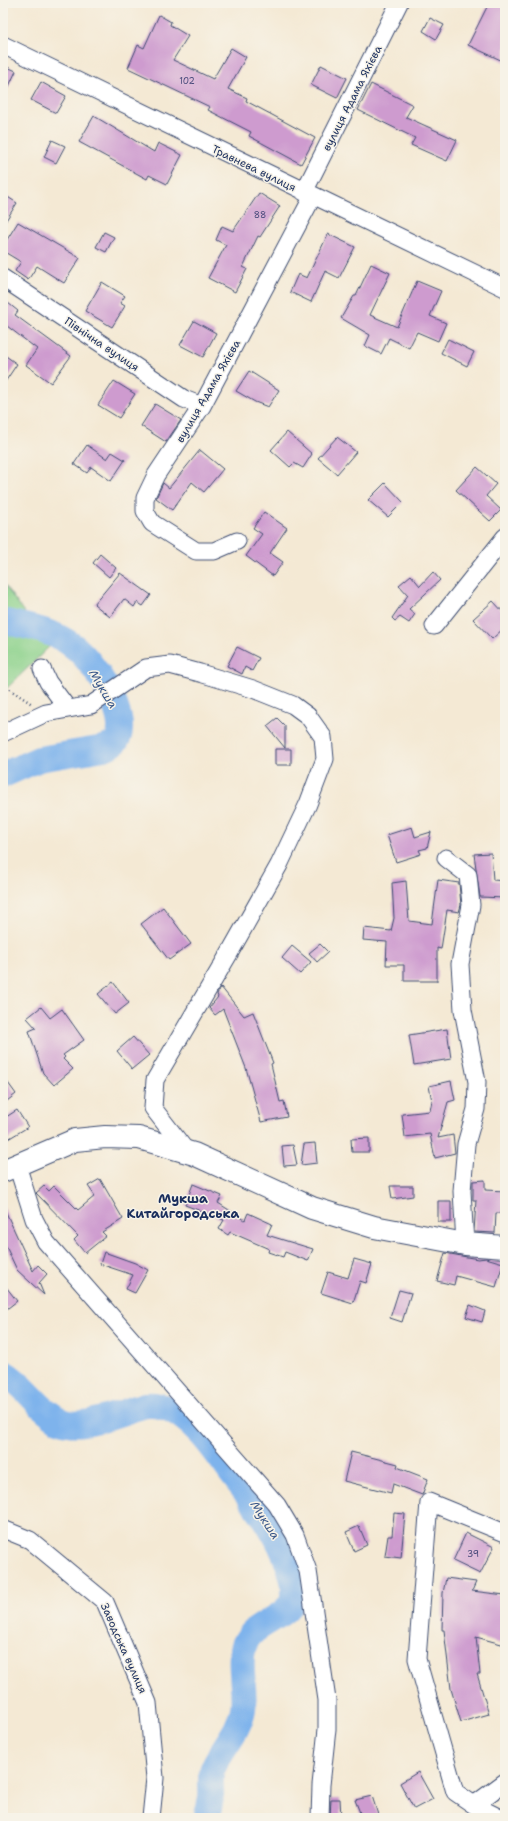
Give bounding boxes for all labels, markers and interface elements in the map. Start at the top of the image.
street label: вулиця Адама Яхієва [319,43,386,154]
house number: 102 [179,75,195,87]
street label: Травнева вулиця [209,142,298,195]
house number: 88 [254,209,266,221]
street label: Північна вулиця [62,314,142,375]
street label: вулиця Адама Яхієва [173,337,244,446]
water label: Мукша [85,666,121,712]
district label: Мукша Китайгородська [127,1190,240,1222]
water label: Мукша [247,1498,283,1542]
house number: 39 [467,1548,479,1560]
street label: Заводська вулиця [97,1600,150,1696]

